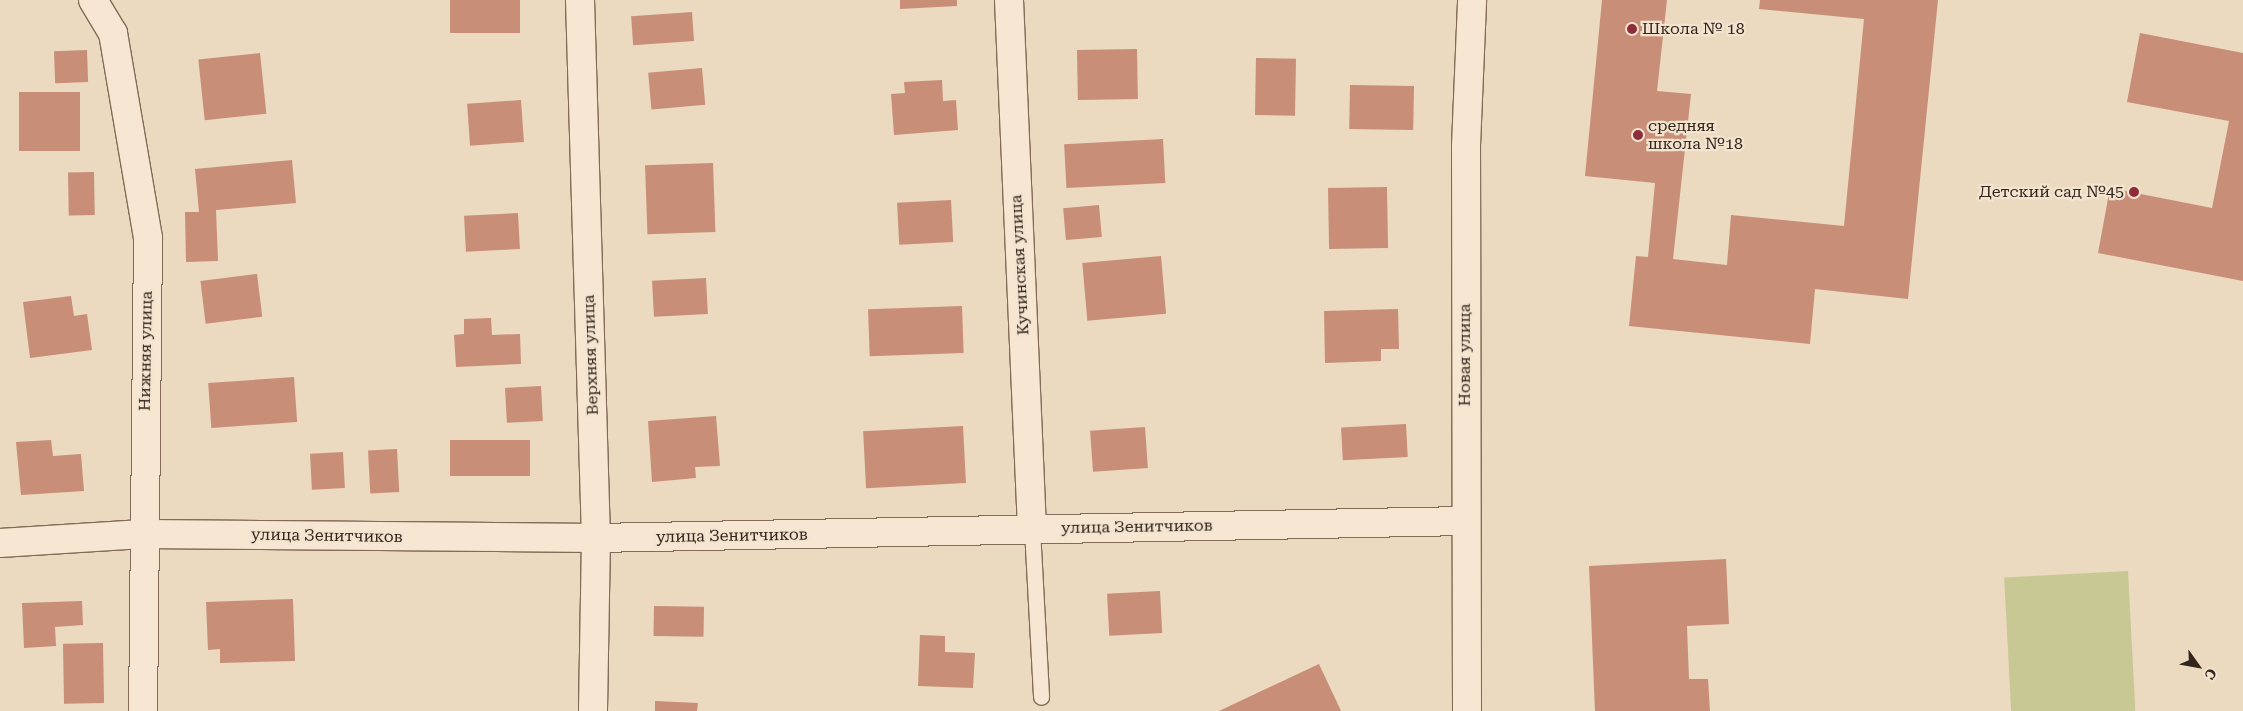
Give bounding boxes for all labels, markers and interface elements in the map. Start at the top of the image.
place label: Школа № 18 [1642,19,1745,39]
marker: Школа № 18 [1626,23,1638,35]
place label: средняя школа №18 [1648,116,1743,154]
marker: средняя школа №18 [1632,129,1644,141]
place label: Детский сад №45 [1979,182,2124,202]
marker: Детский сад №45 [2128,186,2140,198]
street label: Кучинская улица [1007,194,1033,336]
street label: Нижняя улица [135,291,157,411]
street label: Верхняя улица [579,294,603,416]
street label: Новая улица [1455,304,1475,406]
street label: улица Зенитчиков [1061,516,1213,538]
street label: улица Зенитчиков [251,525,403,547]
street label: улица Зенитчиков [656,525,808,547]
north arrow [2173,641,2223,691]
text: С [2201,666,2220,682]

